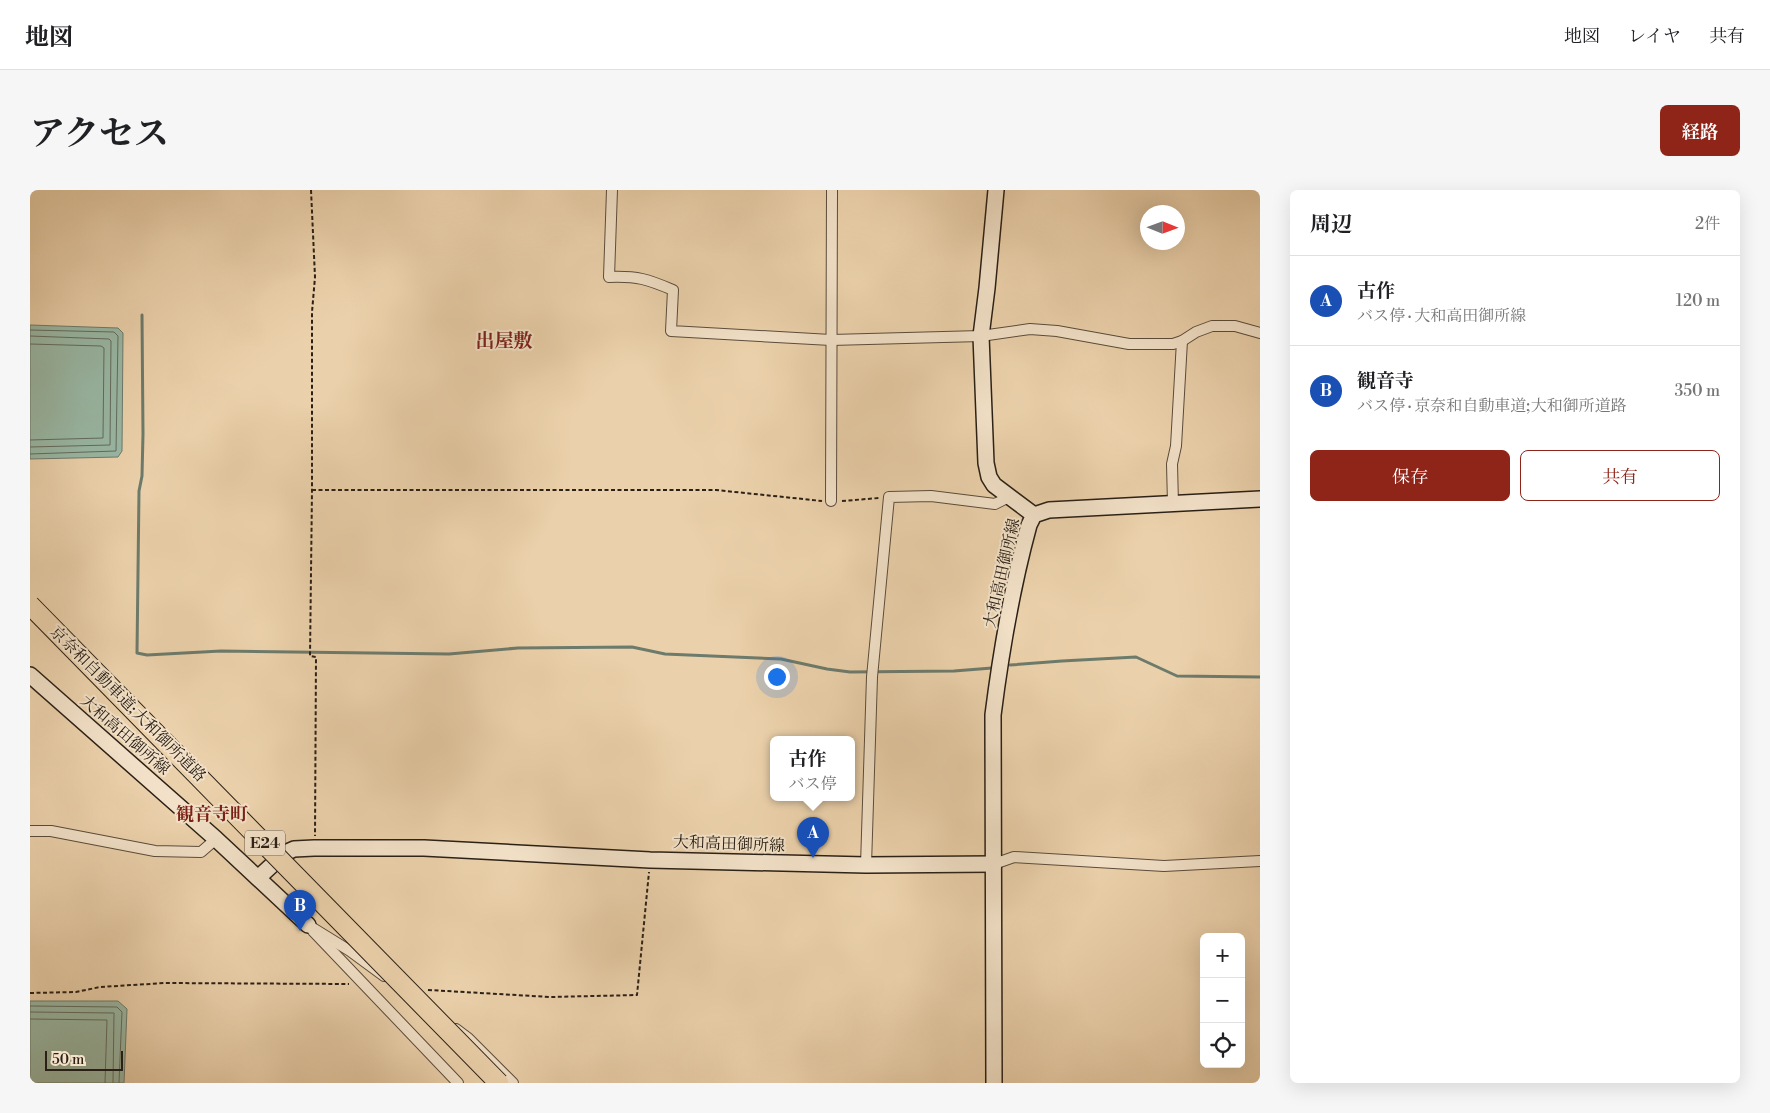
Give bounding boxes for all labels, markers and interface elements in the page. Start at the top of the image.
text: 地図 [25,23,73,53]
text: 地図 [1564,25,1600,48]
text: レイヤ [1628,25,1681,48]
text: 共有 [1709,25,1745,48]
button: 経路 [1660,105,1740,156]
text: アクセス [30,113,169,156]
north arrow [1140,205,1185,250]
text: 周辺 [1310,212,1352,238]
text: 2件 [1695,214,1720,234]
text: 古作 [1357,279,1395,303]
text: A [1320,291,1332,311]
text: 120 m [1676,291,1720,311]
text: バス停 · 大和高田御所線 [1357,306,1526,326]
district label: 出屋敷 [475,329,533,353]
text: 観音寺 [1357,369,1414,393]
text: B [1320,381,1332,401]
text: 350 m [1674,381,1720,401]
text: バス停 · 京奈和自動車道;大和御所道路 [1357,396,1627,416]
button: 保存 [1310,450,1510,501]
button: 共有 [1520,450,1720,501]
street label: 大和高田御所線 [980,516,1024,630]
street label: 京奈和自動車道;大和御所道路 [46,622,210,786]
your location [764,664,790,690]
street label: 大和高田御所線 [76,691,174,779]
popup [770,736,855,801]
text: 古作 [788,747,827,771]
text: バス停 [788,774,837,794]
district label: 観音寺町 [176,803,248,826]
pin: A [797,817,829,858]
road number: E24 [245,830,285,856]
street label: 大和高田御所線 [673,832,785,856]
pin: B [284,890,316,931]
map controls [1200,933,1245,1068]
button: + [1200,933,1245,978]
button: − [1200,978,1245,1023]
button: locate [1200,1023,1245,1068]
scale bar [45,1048,122,1071]
text: 50 m [52,1051,84,1069]

